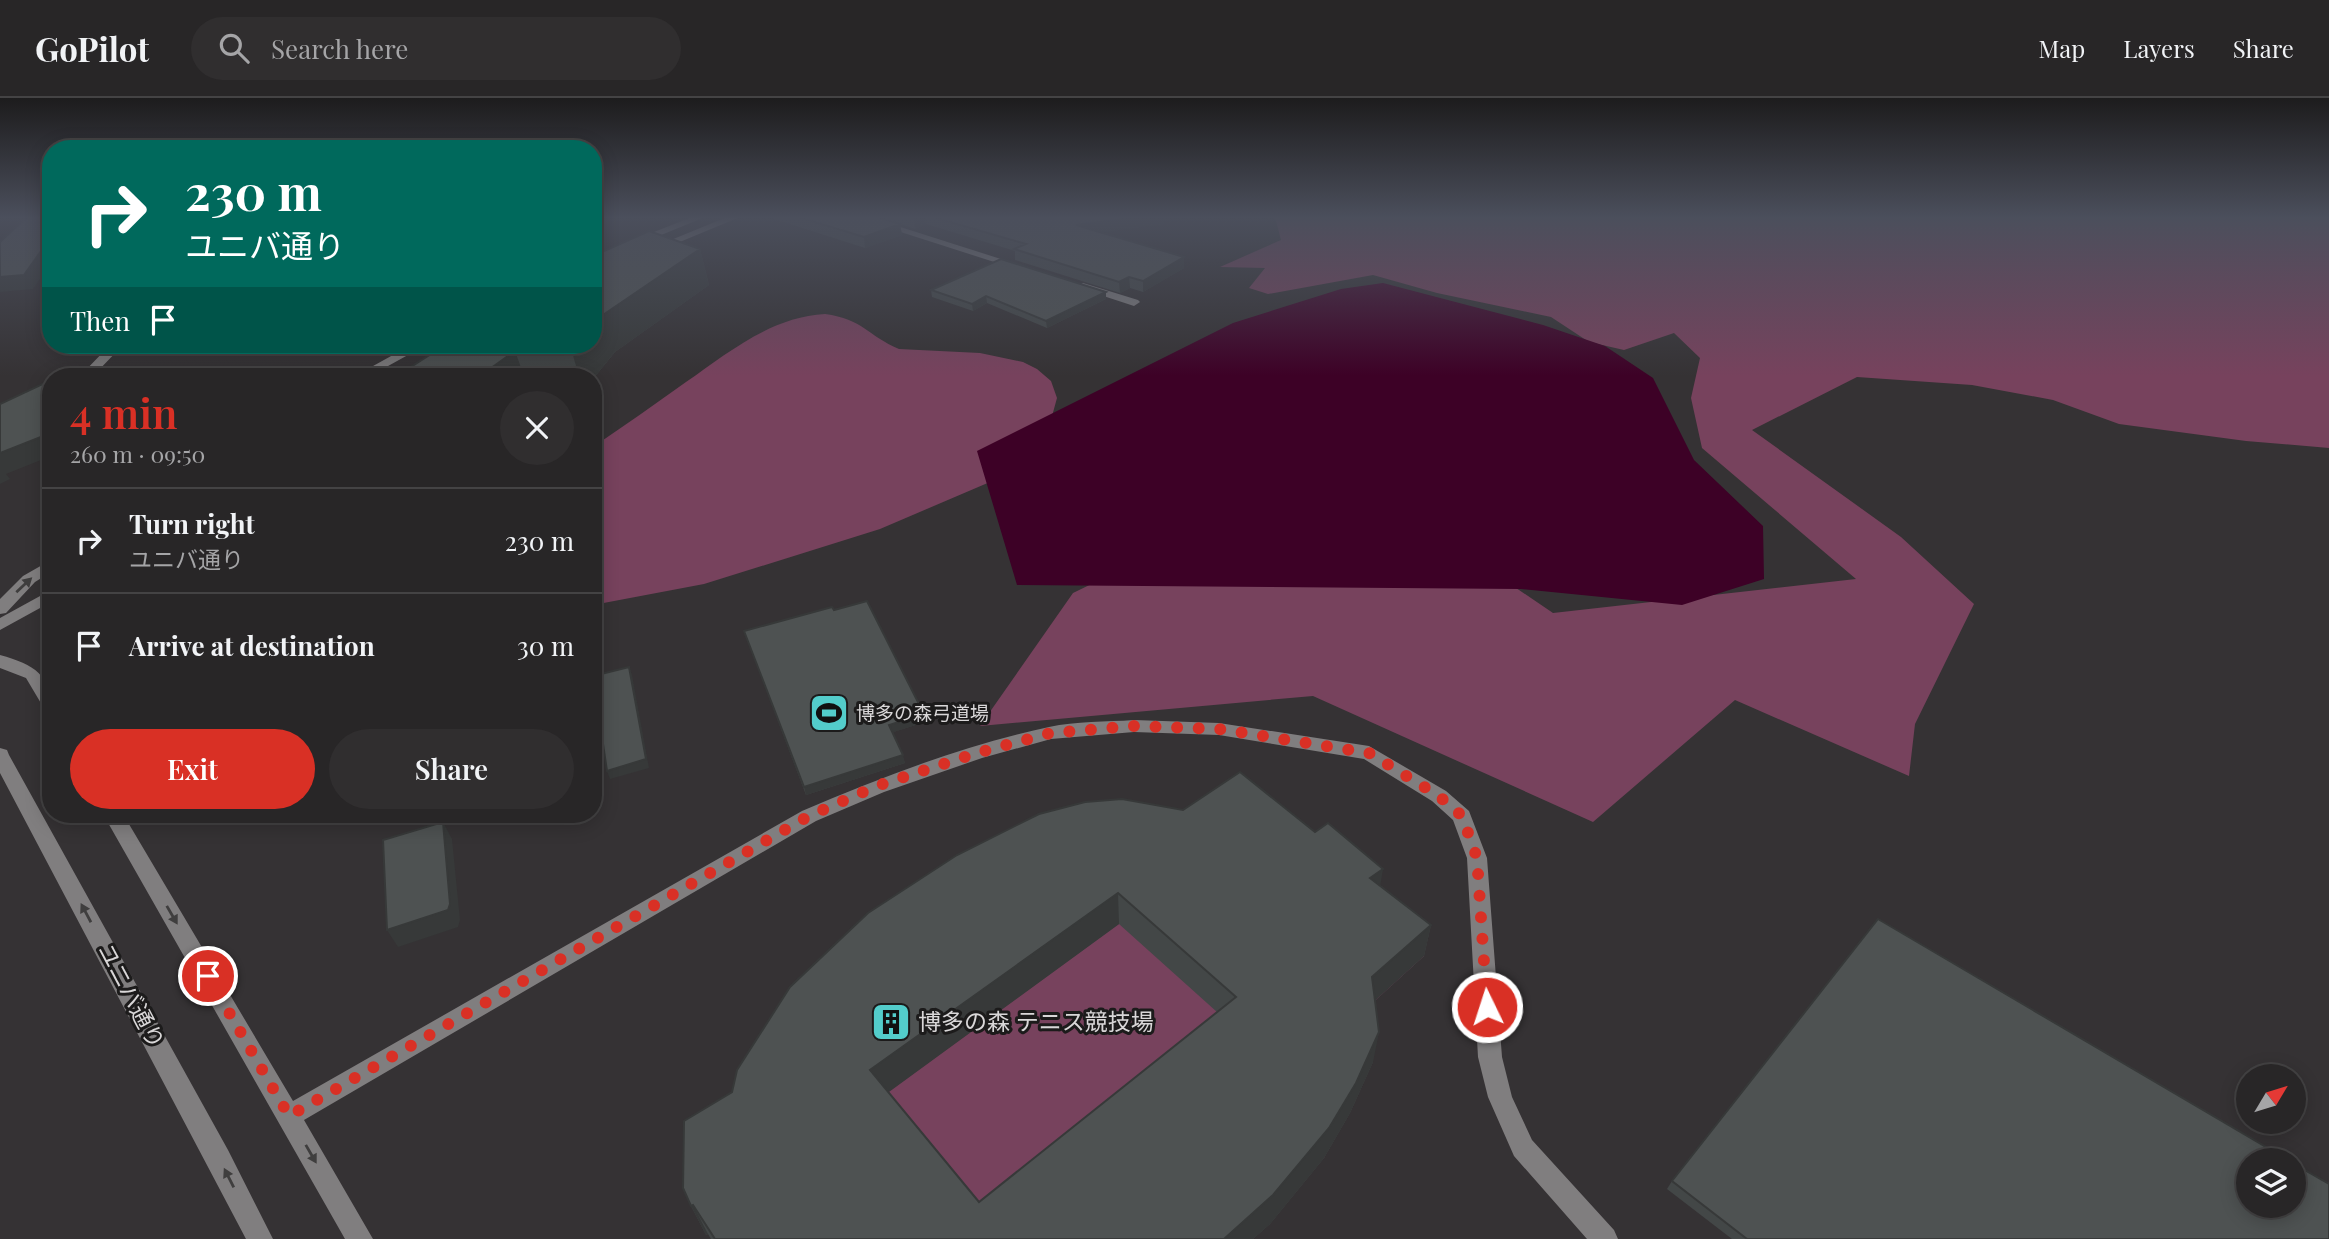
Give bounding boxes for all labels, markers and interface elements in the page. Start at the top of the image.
search box [191,17,681,80]
text: GoPilot [35,26,149,70]
icon: search [215,29,253,67]
text: Search here [271,31,408,66]
text: Map [2039,32,2085,64]
text: Layers [2123,32,2195,64]
text: Share [2233,32,2294,64]
text: 230 m [185,158,322,223]
icon: right [70,168,161,259]
text: ユニバ通り [185,223,345,266]
icon: arrive [144,301,182,339]
text: Then [70,303,130,338]
text: 4 min [70,384,178,440]
button: close [500,391,574,465]
text: 260 m · 09:50 [70,438,205,469]
text: Turn right [129,506,255,541]
icon: right [70,522,108,560]
text: 230 m [505,523,574,558]
text: ユニバ通り [129,543,244,574]
one-way arrow [15,577,33,593]
icon: arrive [70,627,108,665]
text: Arrive at destination [129,628,375,663]
text: 30 m [517,628,574,663]
sports icon: 博多の森弓道場 [808,692,850,734]
place label: 博多の森弓道場 [856,699,989,725]
button: Exit [70,729,315,809]
button: Share [329,729,574,809]
one-way arrow [80,904,92,923]
one-way arrow [166,906,178,925]
street label: ユニバ通り [92,937,173,1053]
pin [178,946,238,1006]
icon: arrive [189,957,227,995]
position arrow [1450,970,1524,1044]
building icon: 博多の森 テニス競技場 [870,1001,912,1043]
place label: 博多の森 テニス競技場 [918,1005,1154,1036]
north arrow [2236,1064,2306,1134]
map controls [2236,1064,2306,1218]
one-way arrow [305,1145,317,1164]
button: layers [2236,1148,2306,1218]
one-way arrow [224,1168,235,1188]

